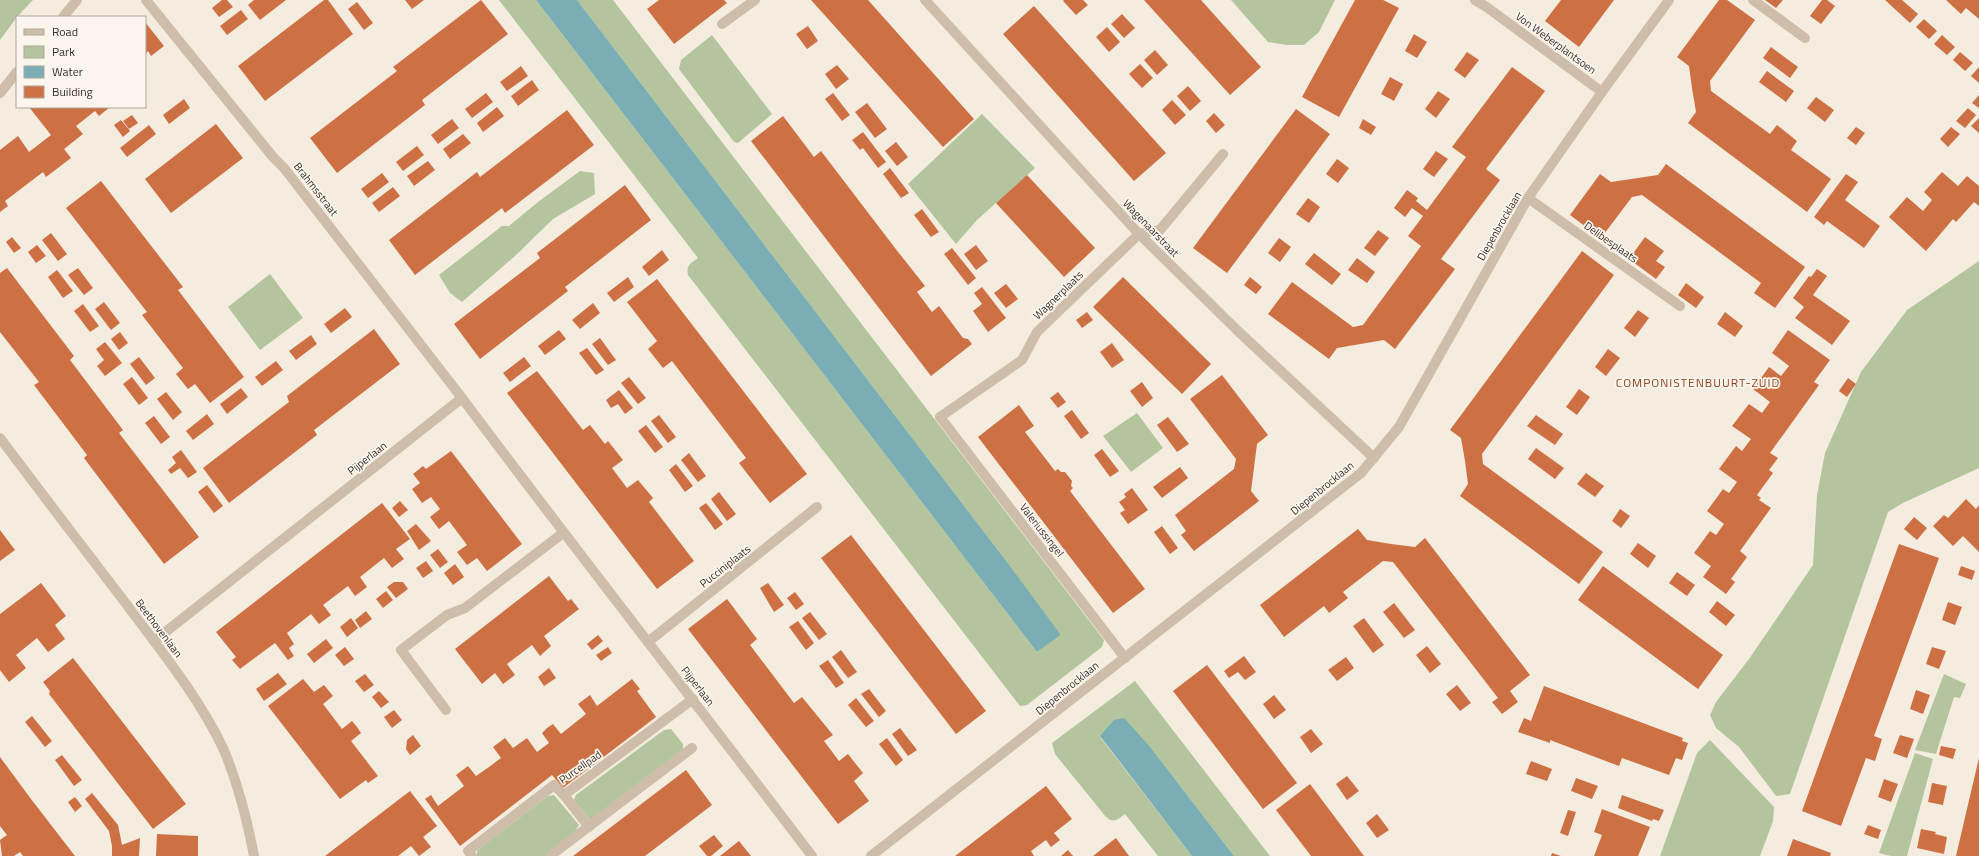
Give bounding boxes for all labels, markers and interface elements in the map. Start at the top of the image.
street label: Von Weberplantsoen [1512,8,1600,78]
legend [16,16,146,108]
text: Road [52,22,78,41]
text: Park [52,42,75,61]
text: Water [52,62,83,81]
text: Building [52,82,93,101]
street label: Brahmsstraat [290,159,342,219]
street label: Diepenbrocklaan [1473,189,1525,263]
street label: Wagenaarstraat [1119,196,1183,261]
street label: Delibesplaats [1581,218,1641,266]
street label: Wagnerplaats [1029,267,1087,323]
district label: COMPONISTENBUURT-ZUID [1616,373,1780,392]
street label: Pijperlaan [344,437,390,478]
street label: Diepenbrocklaan [1287,457,1357,518]
street label: Valeriussingel [1016,500,1068,560]
street label: Pucciniplaats [696,541,754,591]
street label: Beethovenlaan [132,595,186,661]
street label: Diepenbrocklaan [1032,657,1102,718]
street label: Pijperlaan [678,663,719,709]
street label: Purcellpad [556,746,605,787]

